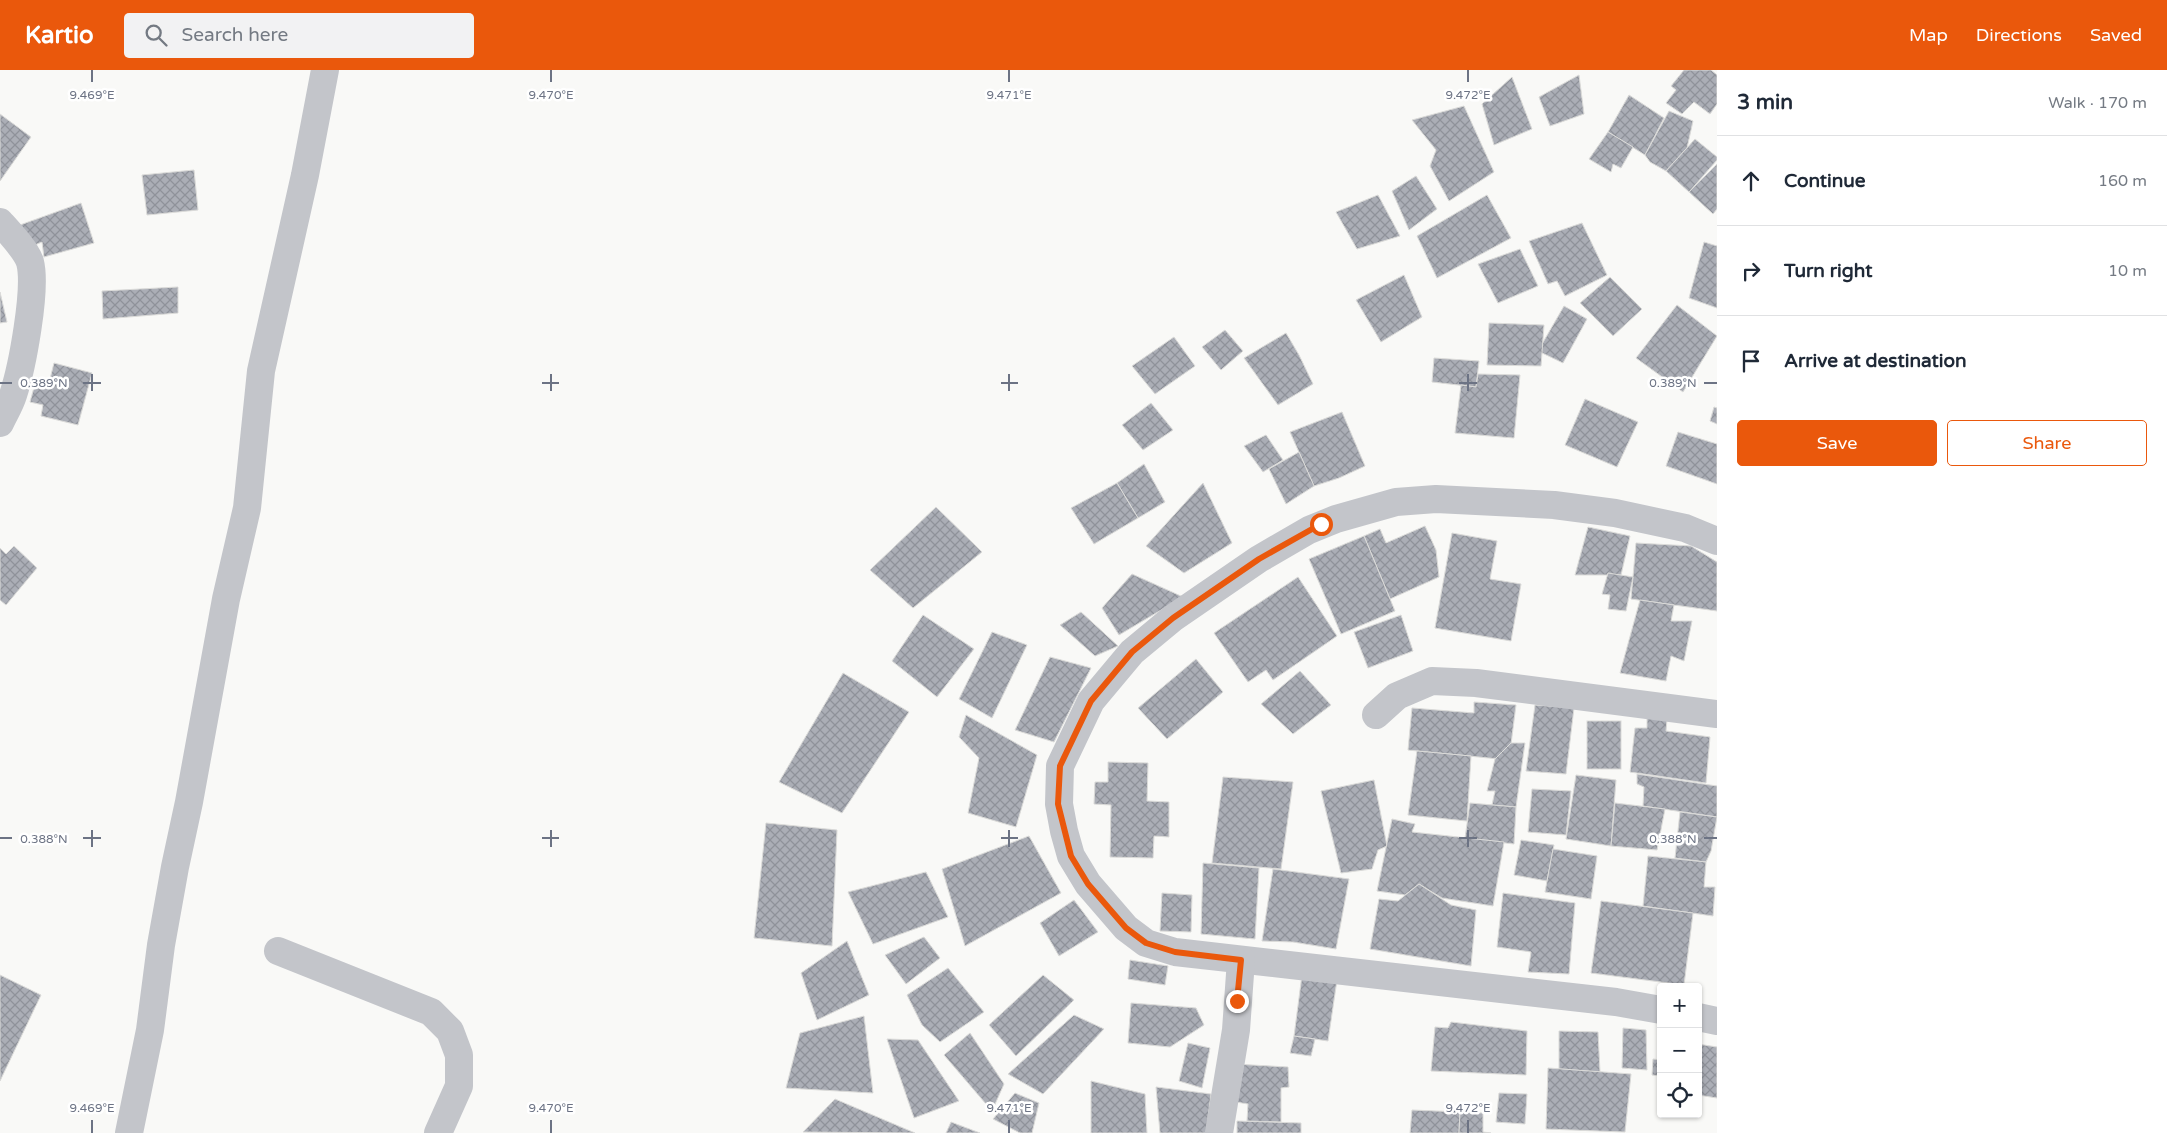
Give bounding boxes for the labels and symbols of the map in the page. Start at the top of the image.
text: 9.469°E [69,88,115,102]
text: 9.470°E [528,88,574,102]
text: 9.471°E [986,88,1032,102]
text: 9.472°E [1445,88,1491,102]
text: 0.389°N [20,376,68,390]
text: 0.389°N [1649,376,1697,390]
route start [1310,513,1333,536]
text: 0.388°N [20,832,68,846]
text: 0.388°N [1649,832,1697,846]
route end [1226,990,1249,1013]
text: 9.469°E [69,1101,115,1115]
text: 9.470°E [528,1101,574,1115]
text: 9.471°E [986,1101,1032,1115]
text: 9.472°E [1445,1101,1491,1115]

